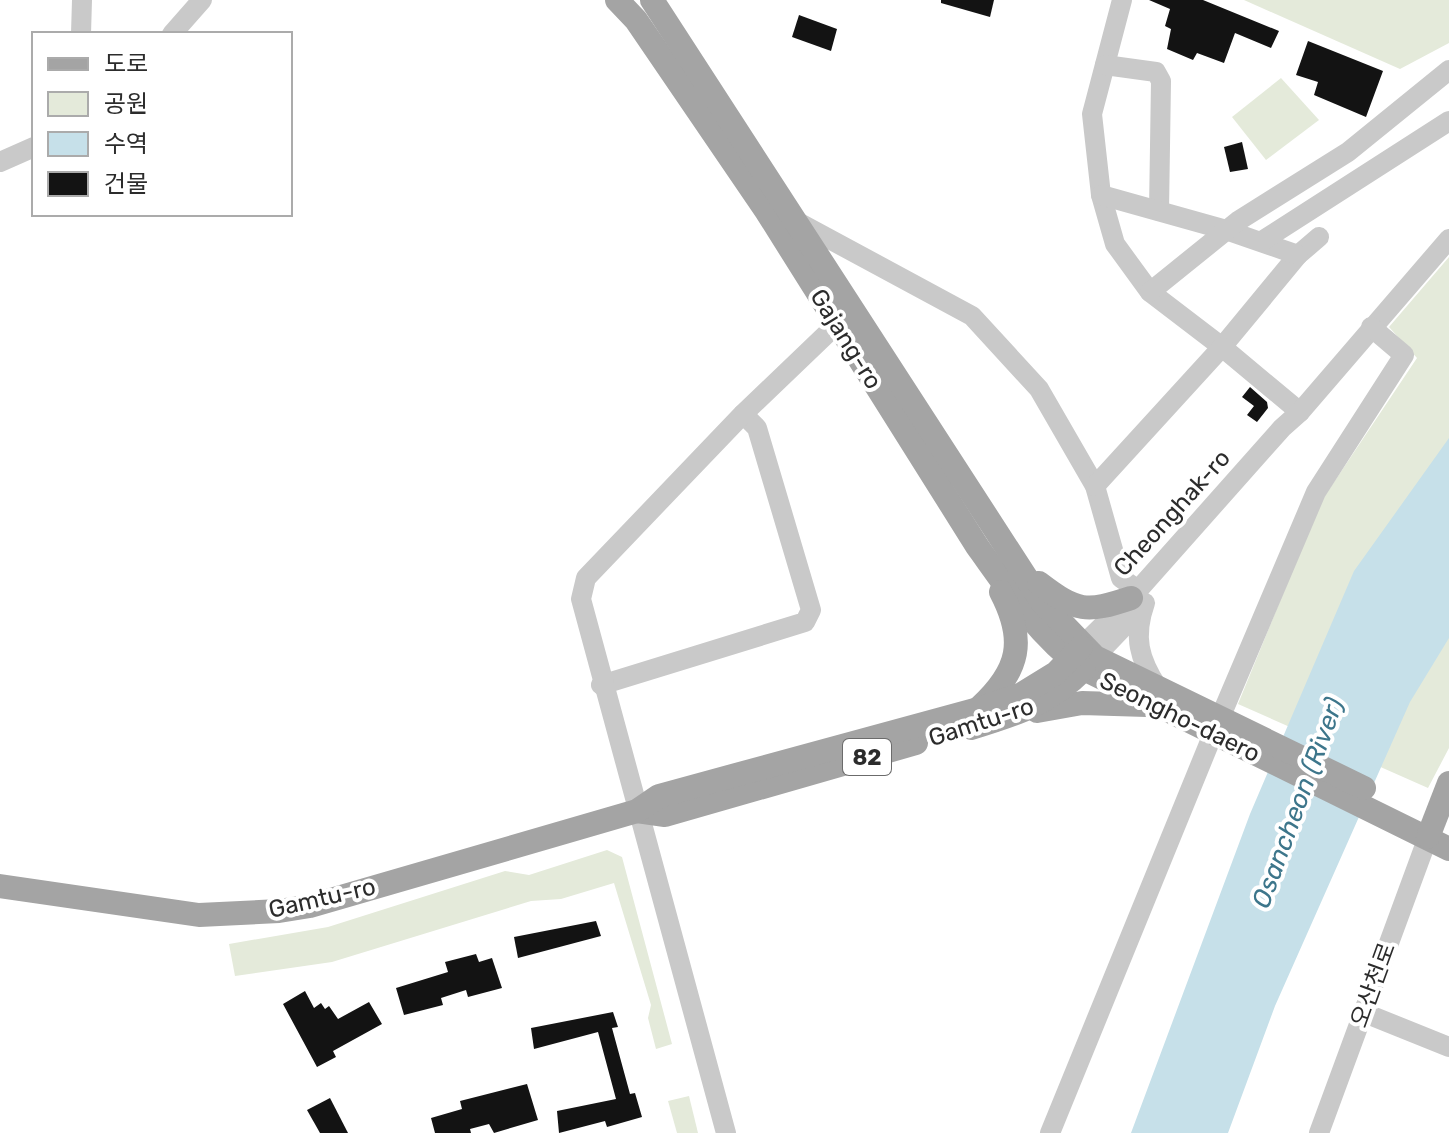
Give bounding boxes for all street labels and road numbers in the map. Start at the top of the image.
street label: Gajang-ro [804,284,888,394]
street label: Cheonghak-ro [1108,444,1236,582]
street label: Seongho-daero [1095,666,1265,768]
street label: Gamtu-ro [925,692,1037,752]
road number: 82 [843,739,891,775]
street label: Gamtu-ro [266,872,378,924]
street label: 오산천로 [1345,939,1401,1031]

